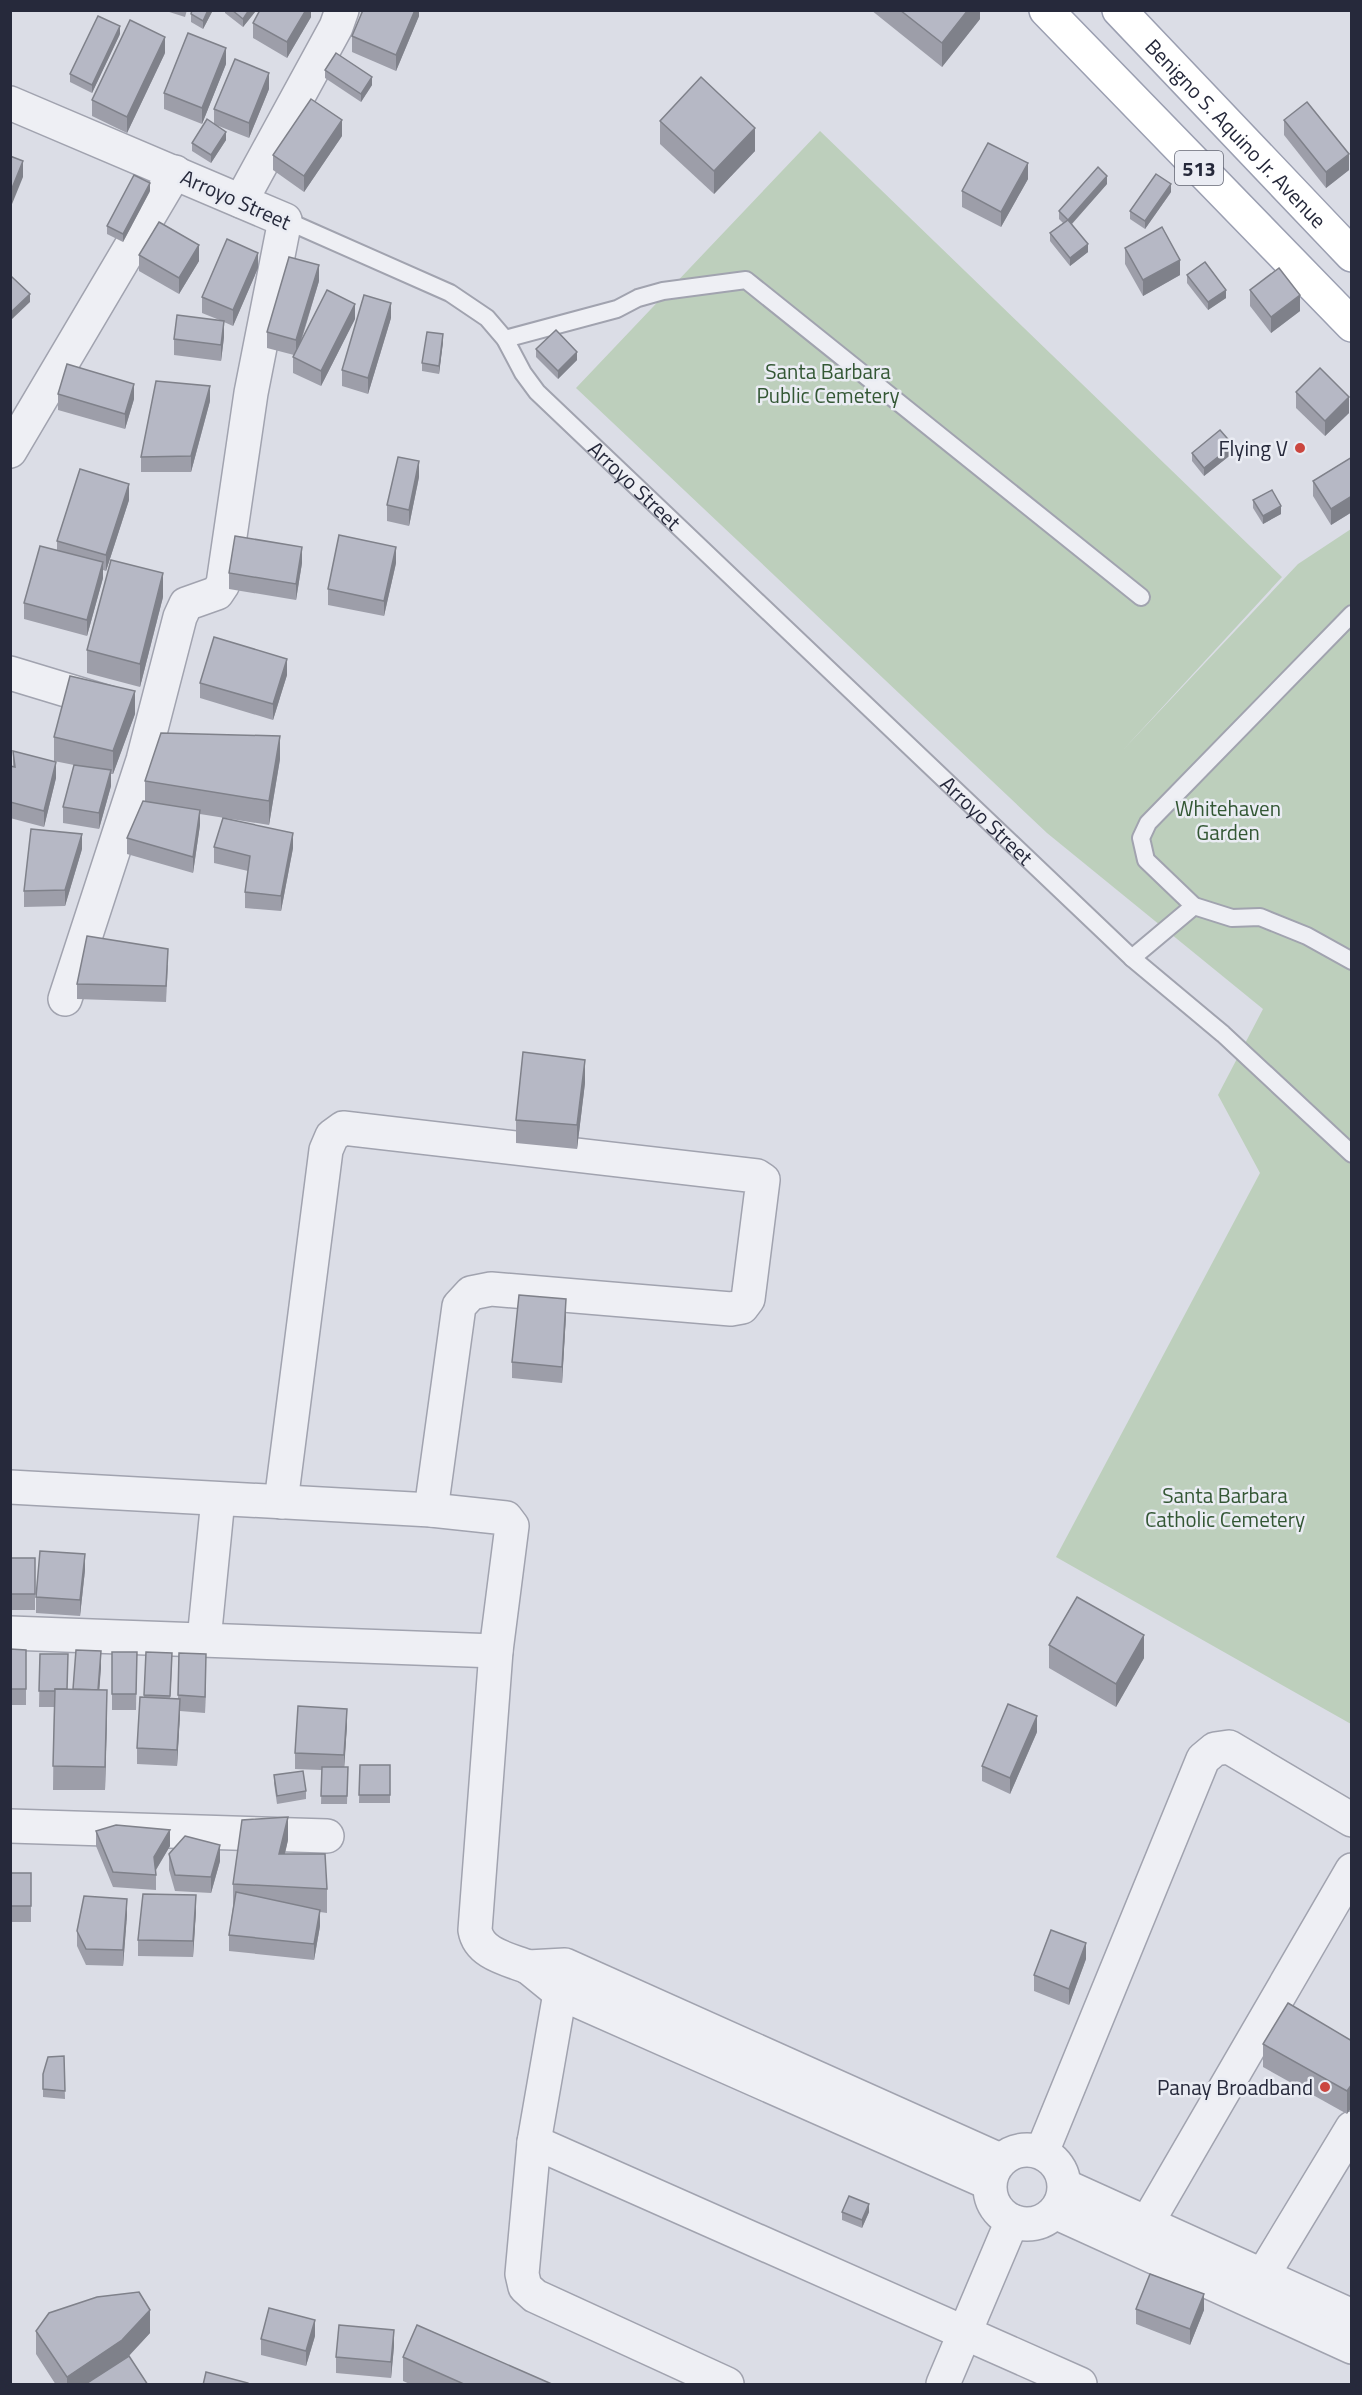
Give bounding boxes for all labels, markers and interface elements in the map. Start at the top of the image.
street label: Benigno S. Aquino Jr. Avenue [1138,31,1334,235]
road number: 513 [1175,151,1223,185]
street label: Arroyo Street [176,160,297,238]
park label: Santa Barbara Public Cemetery [756,355,900,411]
place label: Flying V [1218,432,1288,464]
street label: Arroyo Street [581,433,689,538]
marker: Flying V [1293,441,1307,455]
street label: Arroyo Street [933,768,1041,873]
park label: Whitehaven Garden [1175,792,1281,848]
park label: Santa Barbara Catholic Cemetery [1145,1479,1305,1535]
place label: Panay Broadband [1157,2071,1313,2103]
marker: Panay Broadband [1318,2080,1332,2094]

